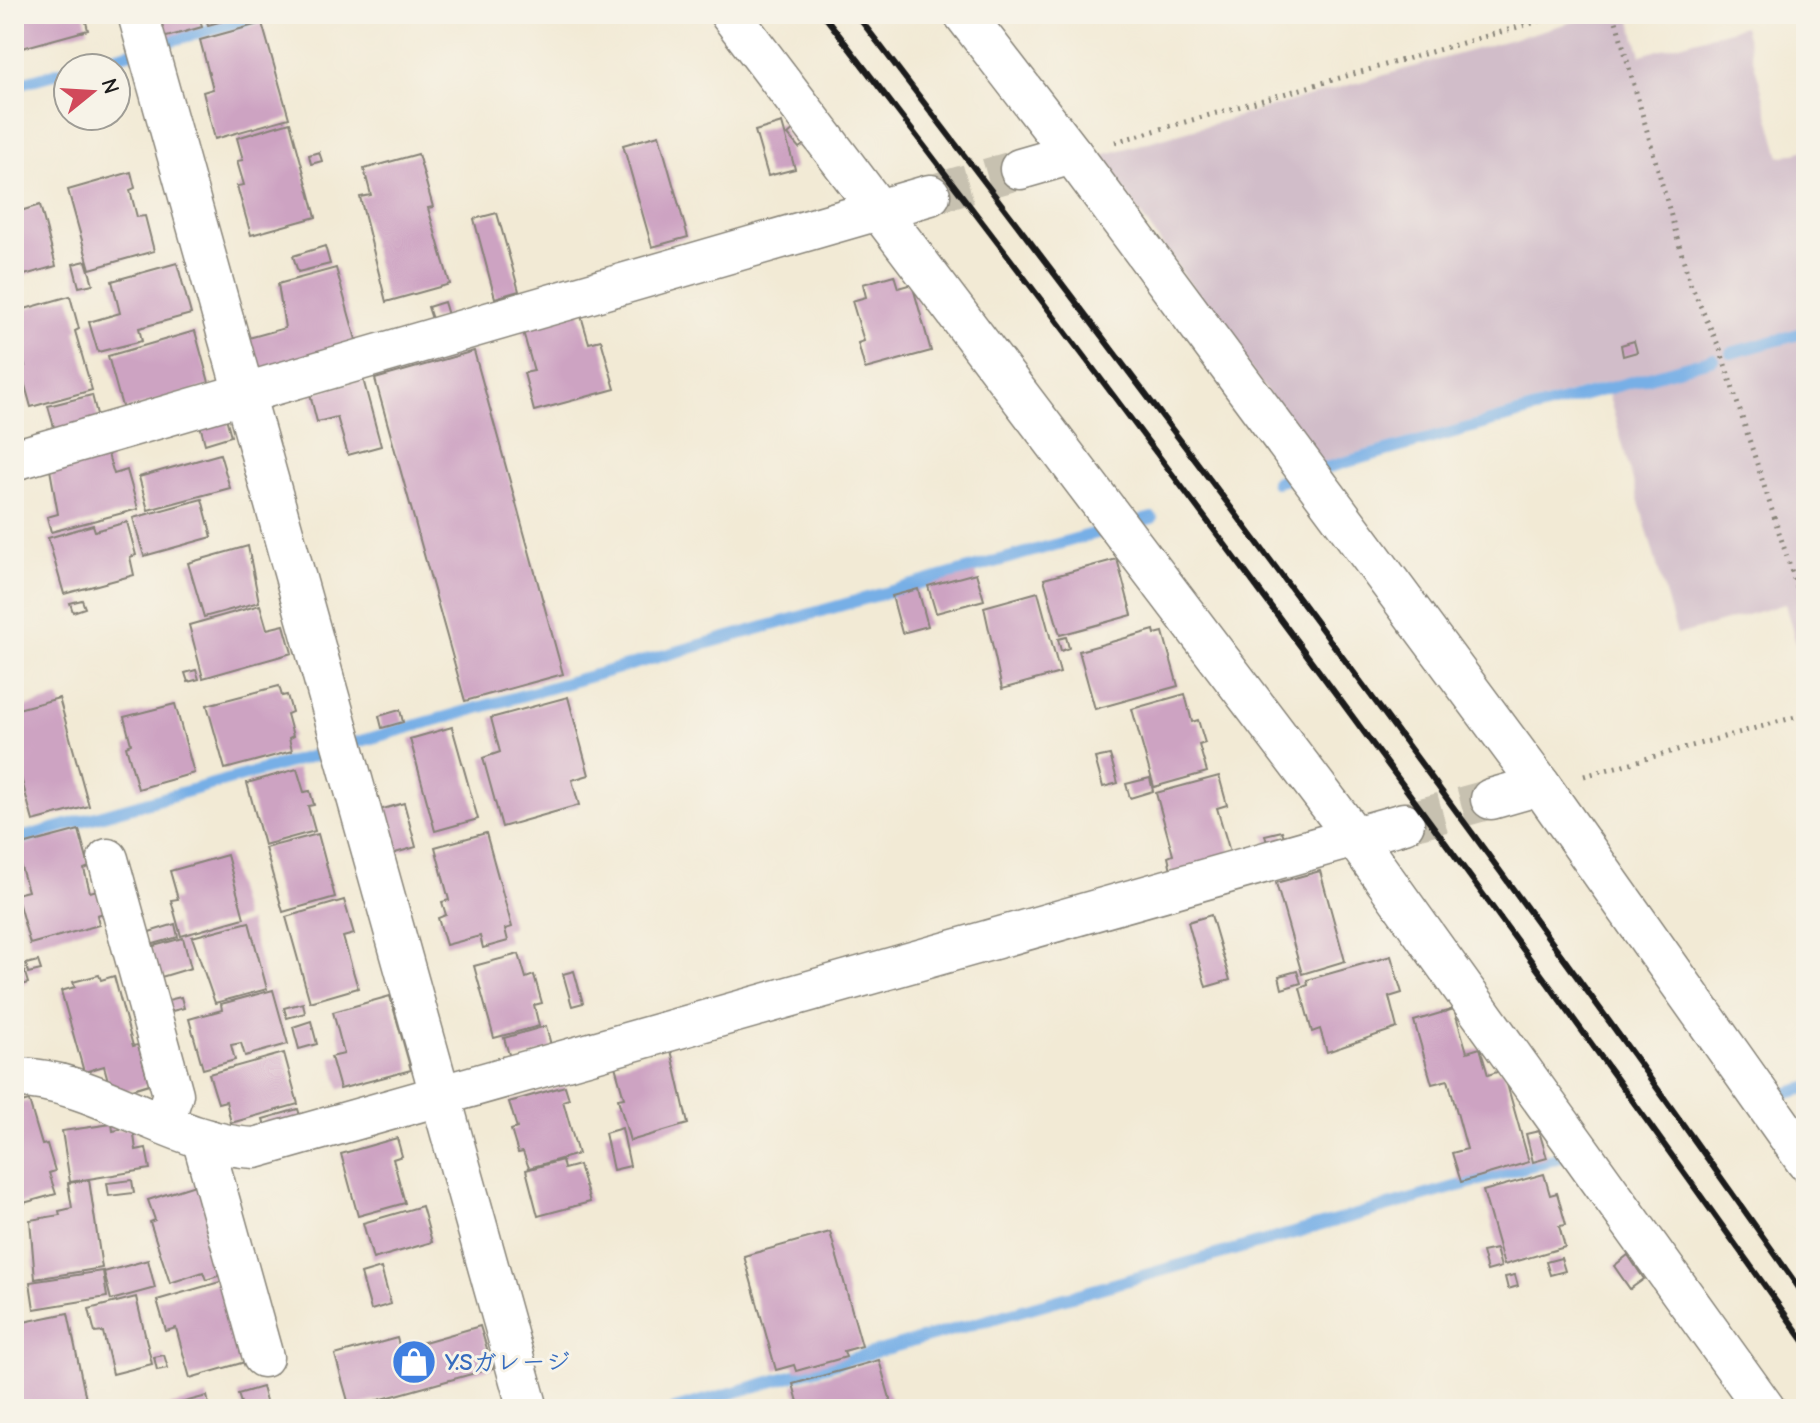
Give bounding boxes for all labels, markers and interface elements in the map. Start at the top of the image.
north arrow [52,52,132,132]
text: N [95,75,125,97]
shop icon: Y.Sガレージ [390,1338,438,1386]
place label: Y.Sガレージ [445,1348,570,1376]

